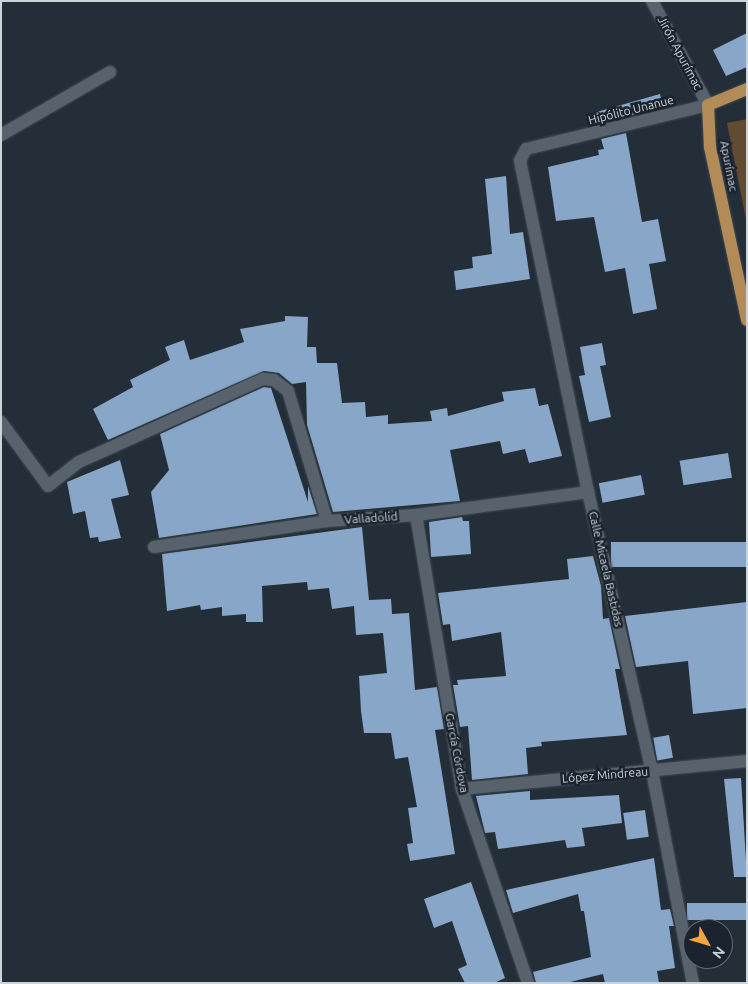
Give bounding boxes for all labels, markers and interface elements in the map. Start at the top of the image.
street label: Jirón Apurímac [655,14,705,92]
street label: Hipólito Unanue [587,92,675,128]
street label: Apurímac [717,139,741,193]
street label: Valladolid [344,509,398,527]
street label: Calle Micaela Bastidas [586,510,626,628]
street label: García Córdova [442,712,472,794]
street label: López Mindreau [561,764,649,786]
north arrow [683,919,733,969]
text: N [709,944,728,962]

